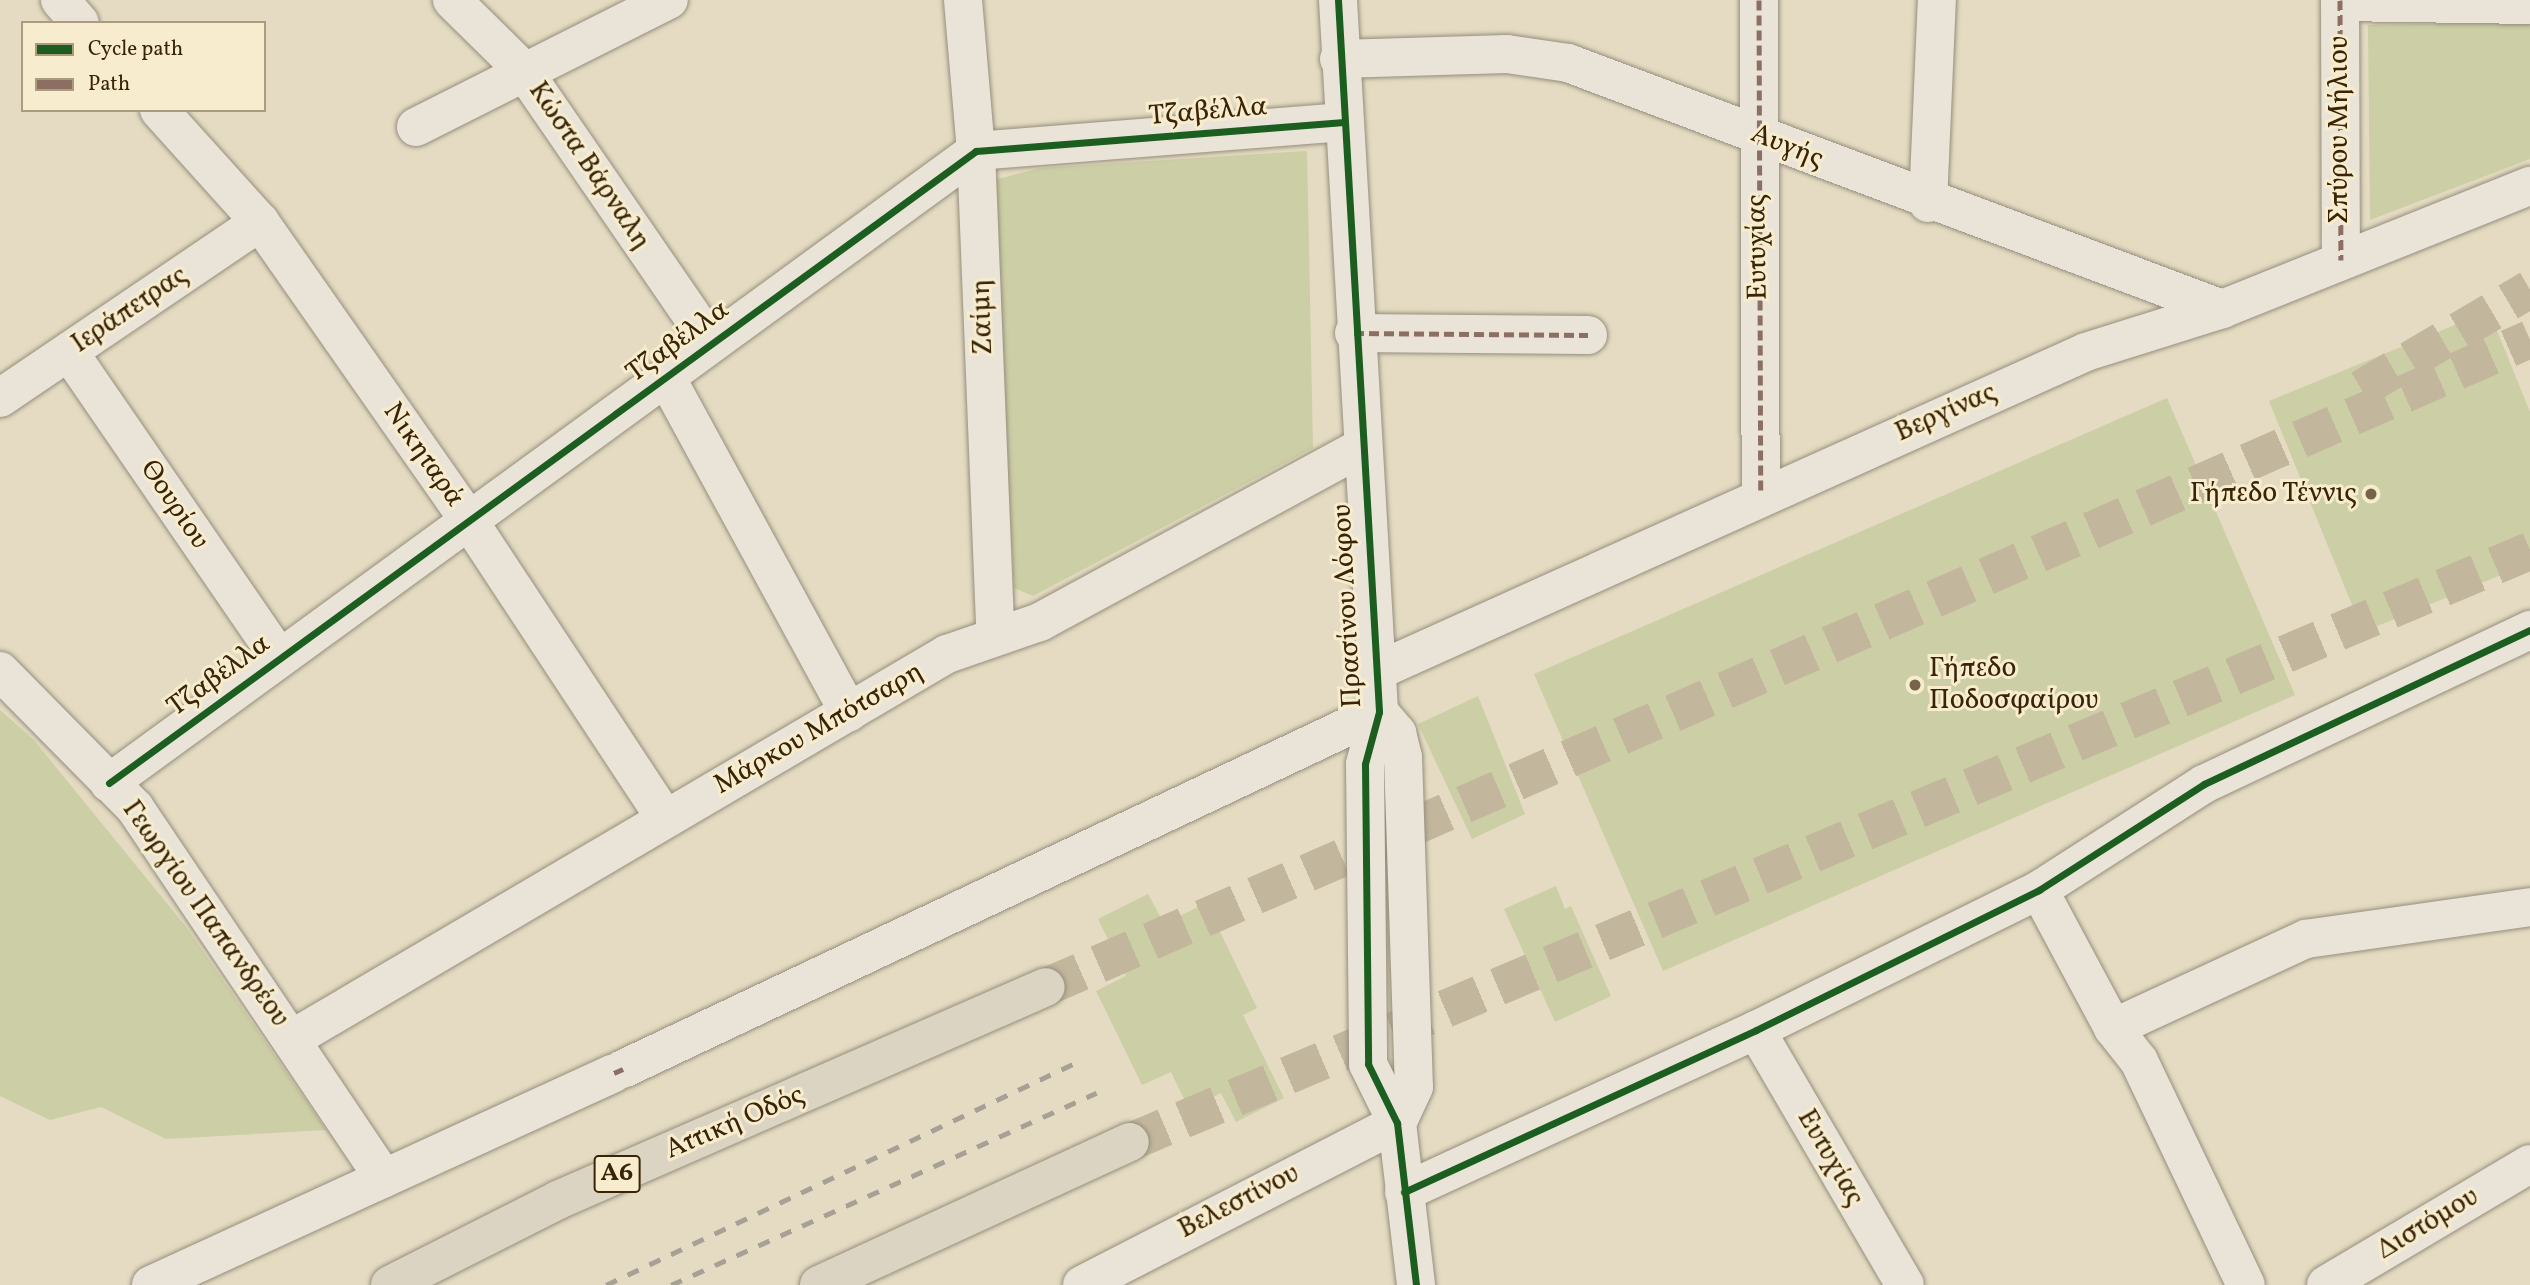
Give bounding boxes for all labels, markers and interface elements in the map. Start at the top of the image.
legend [21,21,266,112]
text: Cycle path [88,35,183,64]
street label: Σπύρου Μήλιου [2323,36,2357,224]
text: Path [88,70,130,99]
street label: Κώστα Βάρναλη [520,76,658,256]
street label: Τζαβέλλα [1147,90,1269,134]
street label: Αυγής [1746,117,1828,177]
street label: Ευτυχίας [1740,194,1776,300]
street label: Ιεράπετρας [65,259,195,361]
street label: Ζαίμη [965,278,1001,356]
street label: Τζαβέλλα [620,293,736,391]
street label: Βεργίνας [1890,376,2002,450]
street label: Νικηταρά [375,397,471,513]
street label: Θουρίου [132,454,216,556]
place label: Γήπεδο Τέννις [2189,477,2357,511]
marker: Γήπεδο Τέννις [2363,486,2379,502]
street label: Πρασίνου Λόφου [1326,503,1370,709]
street label: Τζαβέλλα [161,627,277,725]
place label: Γήπεδο Ποδοσφαίρου [1929,652,2098,718]
street label: Μάρκου Μπότσαρη [708,655,930,803]
marker: Γήπεδο Ποδοσφαίρου [1907,677,1923,693]
street label: Γεωργίου Παπανδρέου [114,794,296,1034]
street label: Αττική Οδός [660,1079,810,1167]
street label: Ευτυχίας [1789,1104,1871,1212]
road number: Α6 [592,1152,642,1196]
street label: Βελεστίνου [1173,1157,1305,1247]
street label: Διστόμου [2371,1181,2485,1267]

